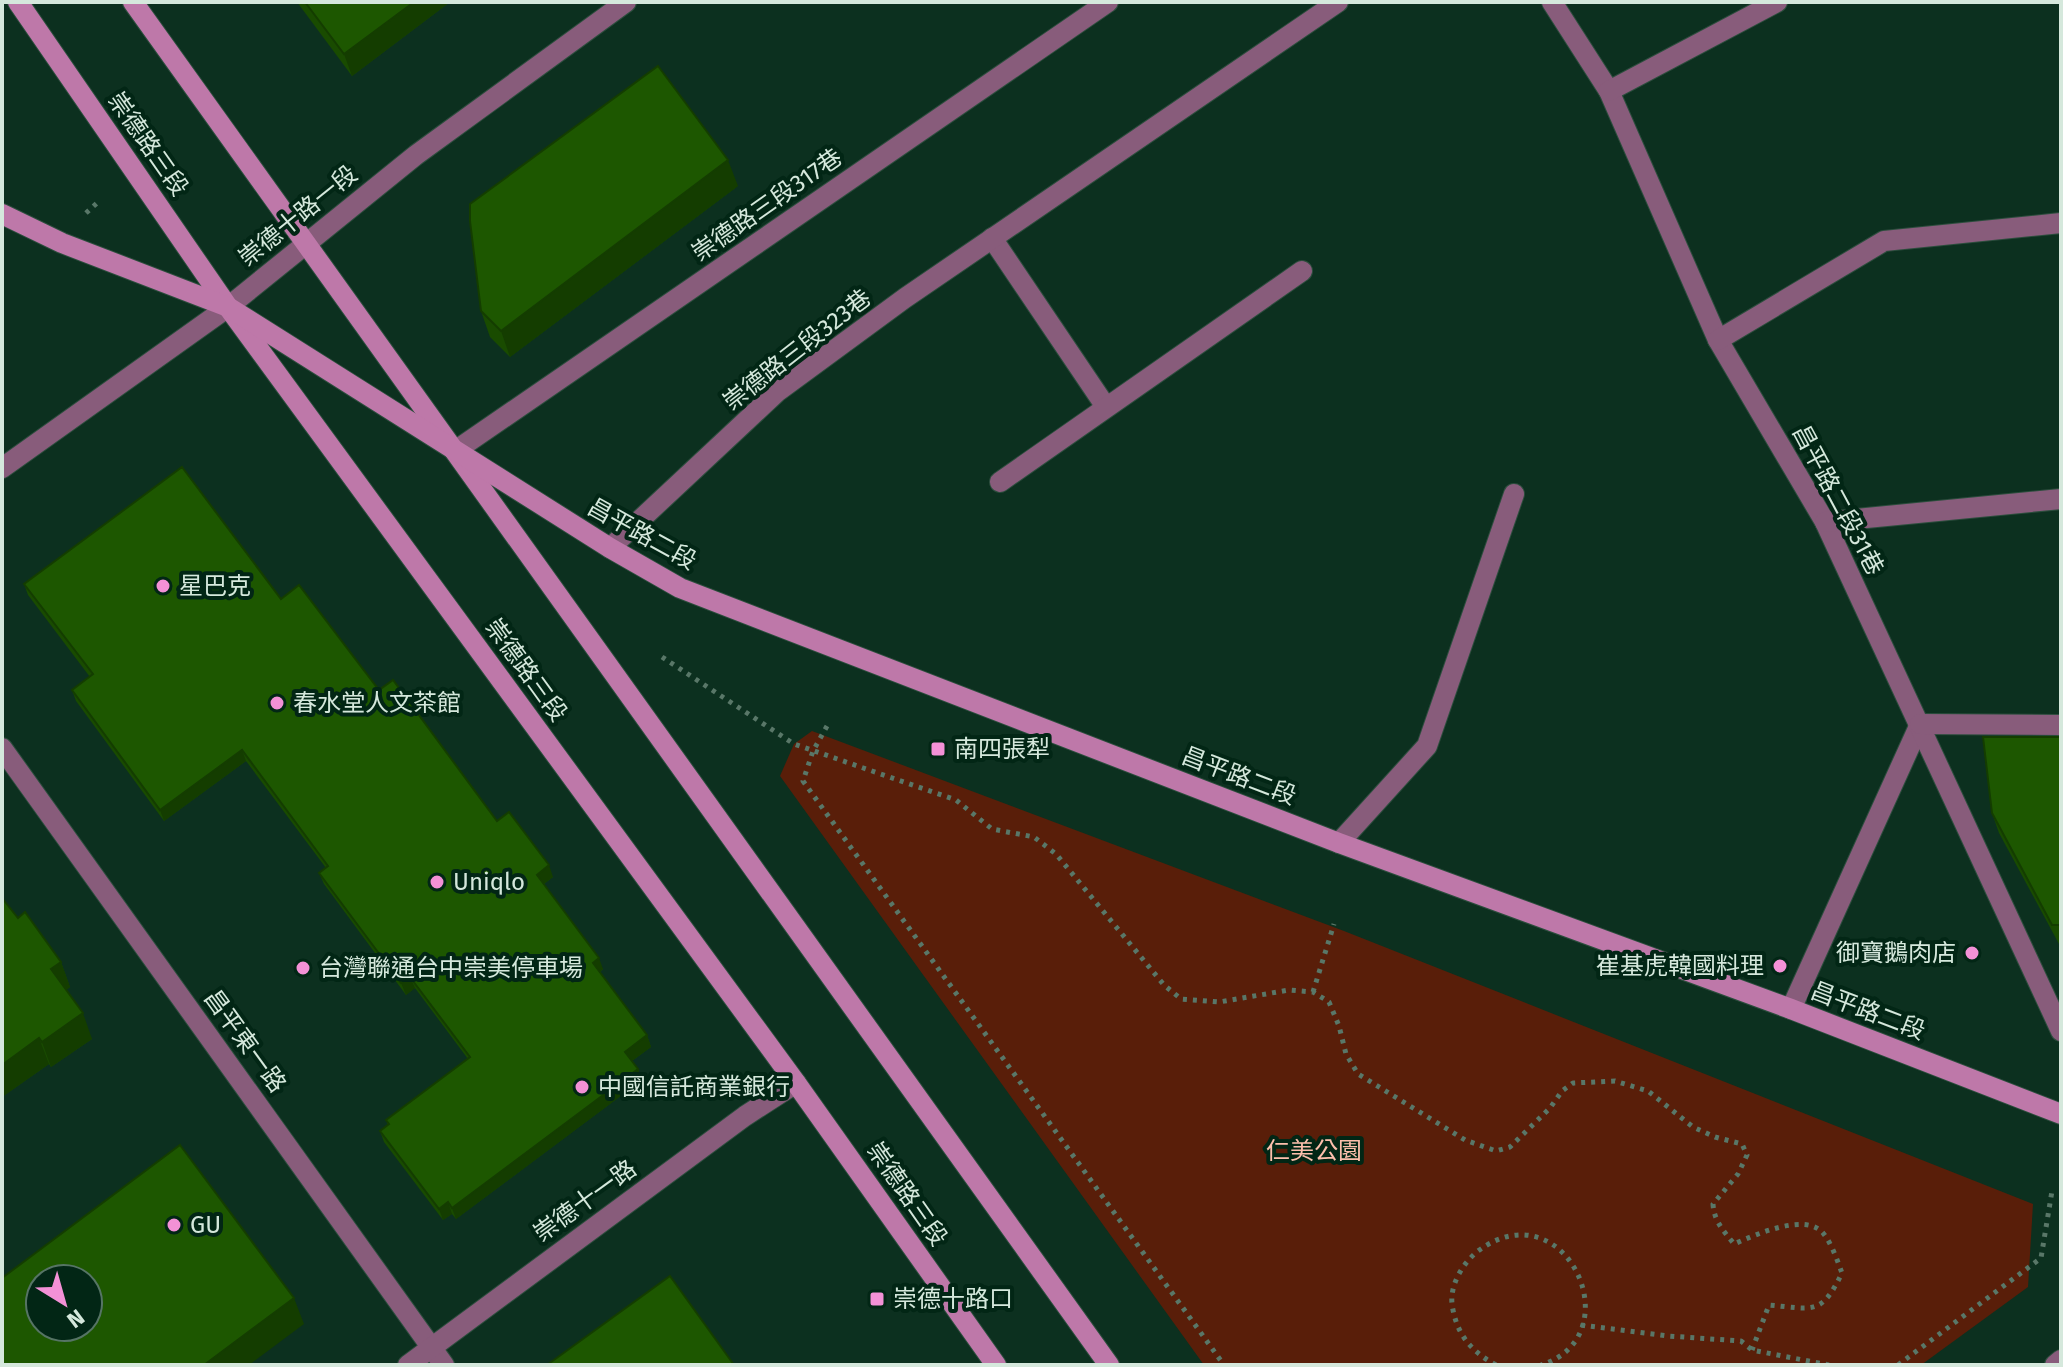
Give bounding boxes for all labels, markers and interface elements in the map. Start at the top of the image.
street label: 崇德路三段 [102,87,194,201]
street label: 崇德路三段317巷 [687,143,847,267]
street label: 崇德十路一段 [233,160,363,272]
street label: 崇德路三段323巷 [718,284,876,416]
street label: 昌平路二段31巷 [1787,420,1889,580]
street label: 昌平路二段 [583,493,701,575]
place label: 星巴克 [179,572,251,600]
marker: 星巴克 [154,577,172,595]
street label: 崇德路三段 [479,613,573,727]
place label: 春水堂人文茶館 [293,689,461,717]
marker: 春水堂人文茶館 [268,694,286,712]
place label: 南四張犁 [954,735,1050,763]
marker: 南四張犁 [929,740,947,758]
street label: 昌平路二段 [1178,741,1300,811]
place label: Uniqlo [453,868,525,896]
marker: Uniqlo [428,873,446,891]
place label: 御寶鵝肉店 [1836,939,1956,967]
marker: 御寶鵝肉店 [1963,944,1981,962]
place label: 崔基虎韓國料理 [1596,952,1764,980]
place label: 台灣聯通台中崇美停車場 [319,954,583,982]
marker: 崔基虎韓國料理 [1771,957,1789,975]
marker: 台灣聯通台中崇美停車場 [294,959,312,977]
street label: 昌平路二段 [1807,976,1929,1046]
street label: 昌平東一路 [198,984,292,1098]
place label: 中國信託商業銀行 [598,1073,790,1101]
marker: 中國信託商業銀行 [573,1078,591,1096]
street label: 崇德路三段 [861,1137,953,1251]
park label: 仁美公園 [1266,1137,1362,1165]
street label: 崇德十一路 [528,1154,642,1248]
place label: GU [190,1211,221,1239]
marker: GU [165,1216,183,1234]
north arrow [24,1263,104,1343]
place label: 崇德十路口 [893,1285,1013,1313]
marker: 崇德十路口 [868,1290,886,1308]
text: N [62,1303,90,1334]

